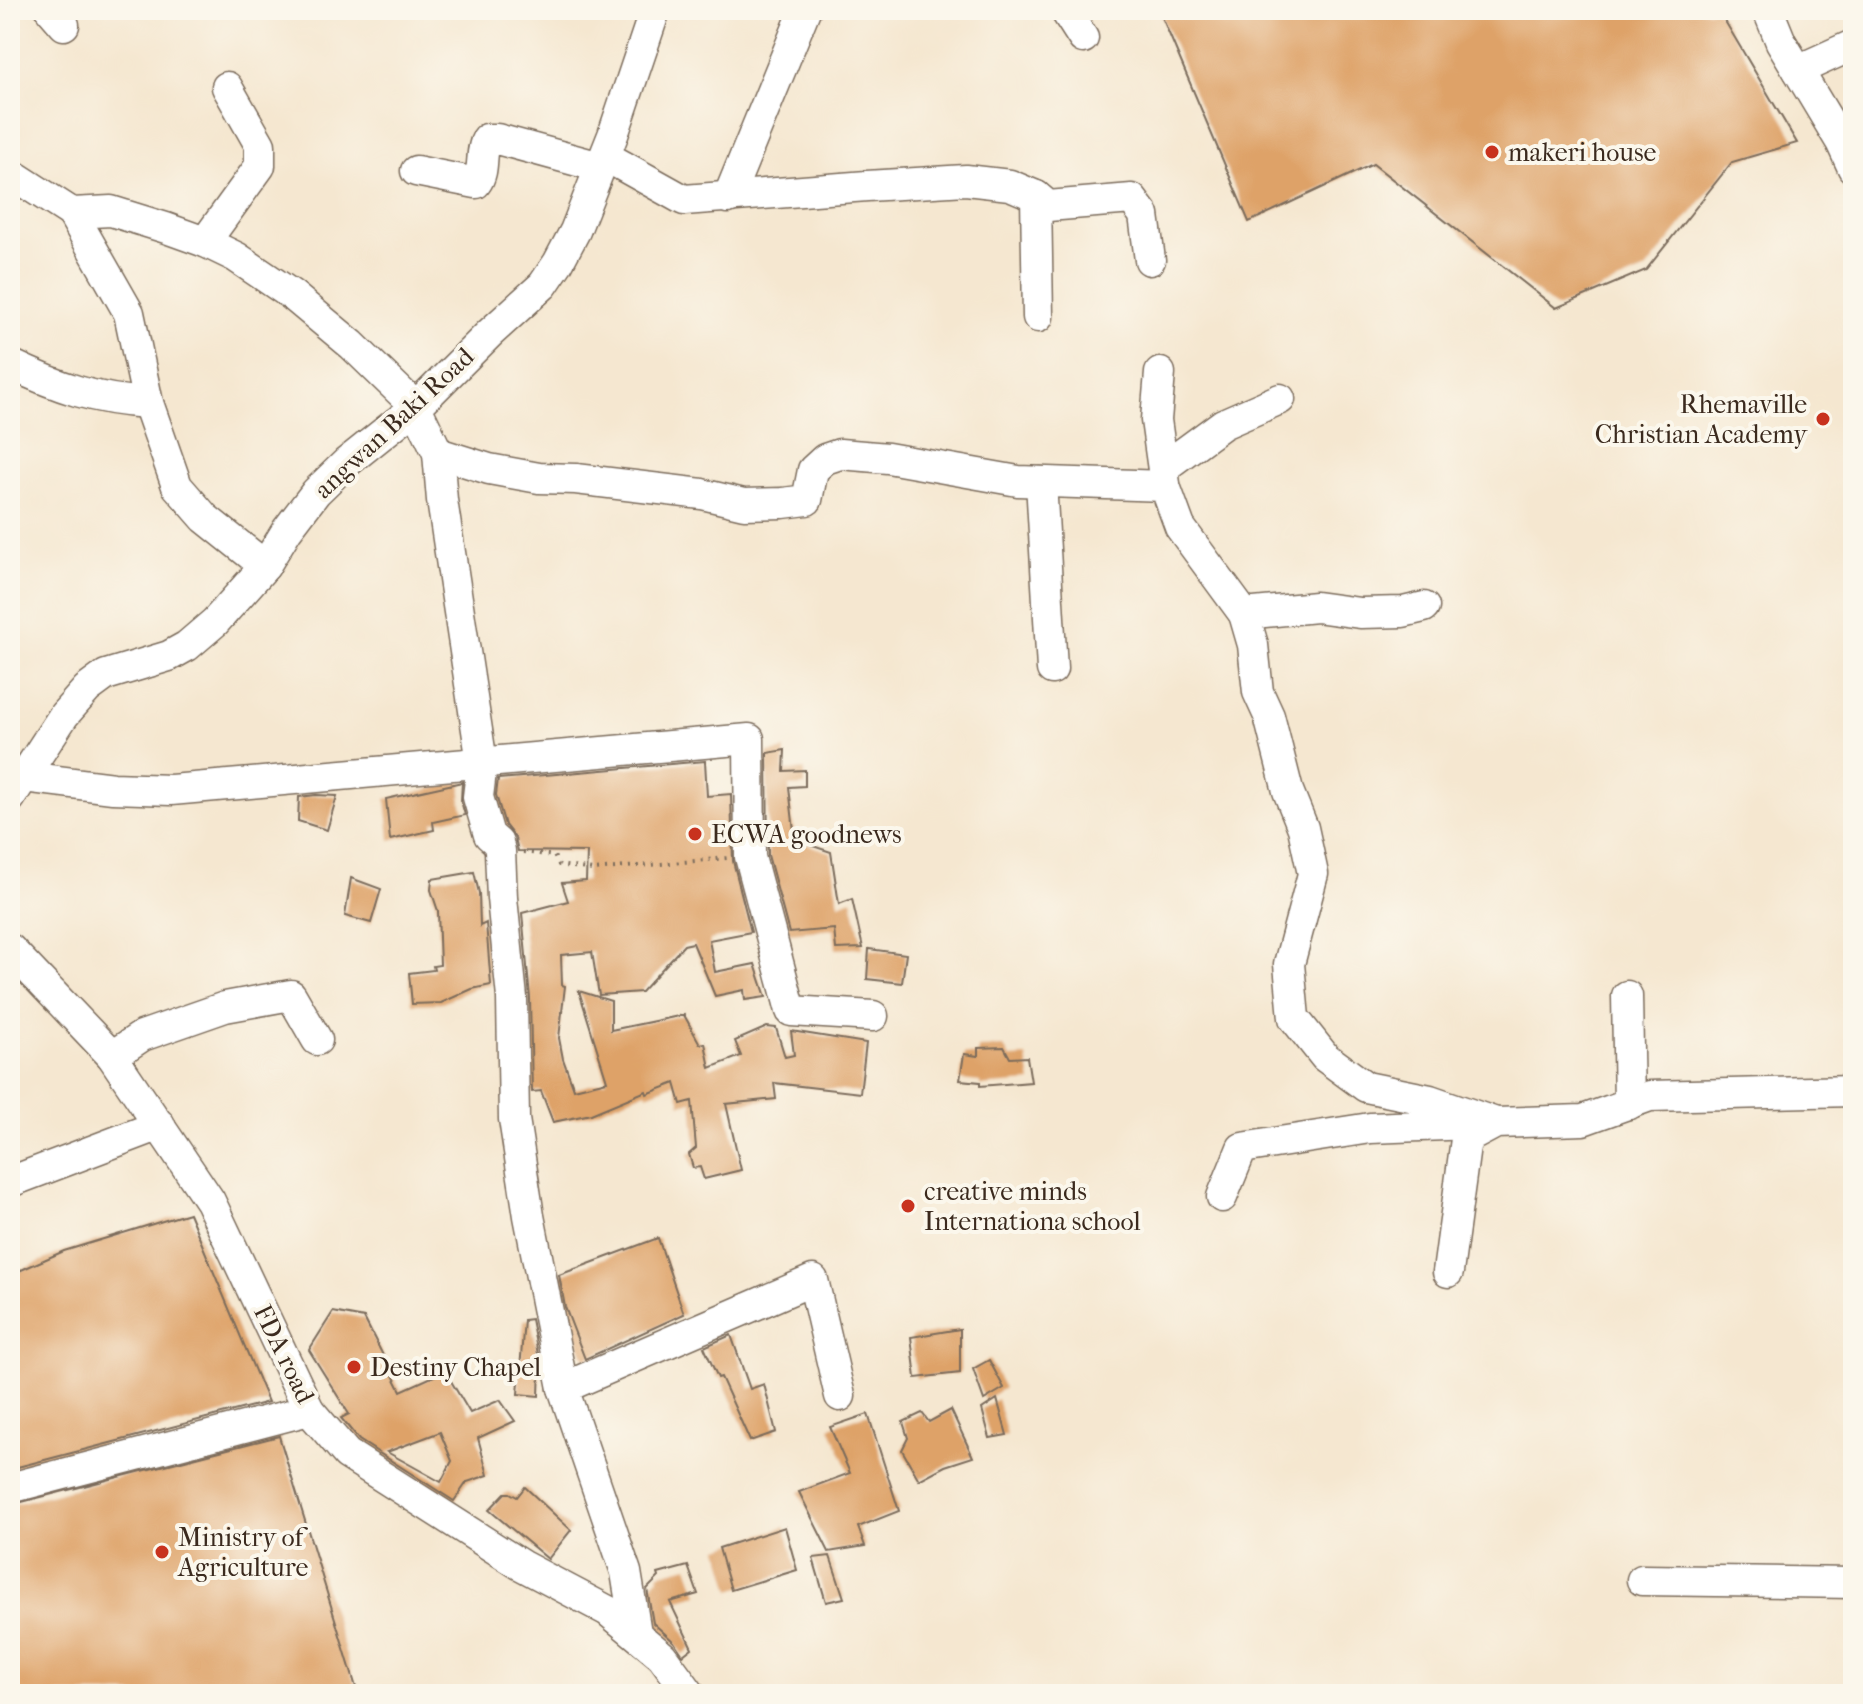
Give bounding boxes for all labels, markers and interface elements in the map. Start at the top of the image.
place label: makeri house [1508,137,1657,168]
marker: makeri house [1483,143,1501,161]
street label: angwan Baki Road [308,341,481,505]
place label: Rhemaville Christian Academy [1595,389,1808,450]
marker: Rhemaville Christian Academy [1814,410,1832,428]
place label: ECWA goodnews [711,819,902,850]
marker: ECWA goodnews [686,825,704,843]
place label: creative minds Internationa school [924,1176,1141,1237]
marker: creative minds Internationa school [899,1197,917,1215]
street label: FDA road [247,1300,322,1409]
place label: Destiny Chapel [370,1352,541,1383]
marker: Destiny Chapel [345,1358,363,1376]
place label: Ministry of Agriculture [177,1522,309,1583]
marker: Ministry of Agriculture [153,1543,171,1561]

